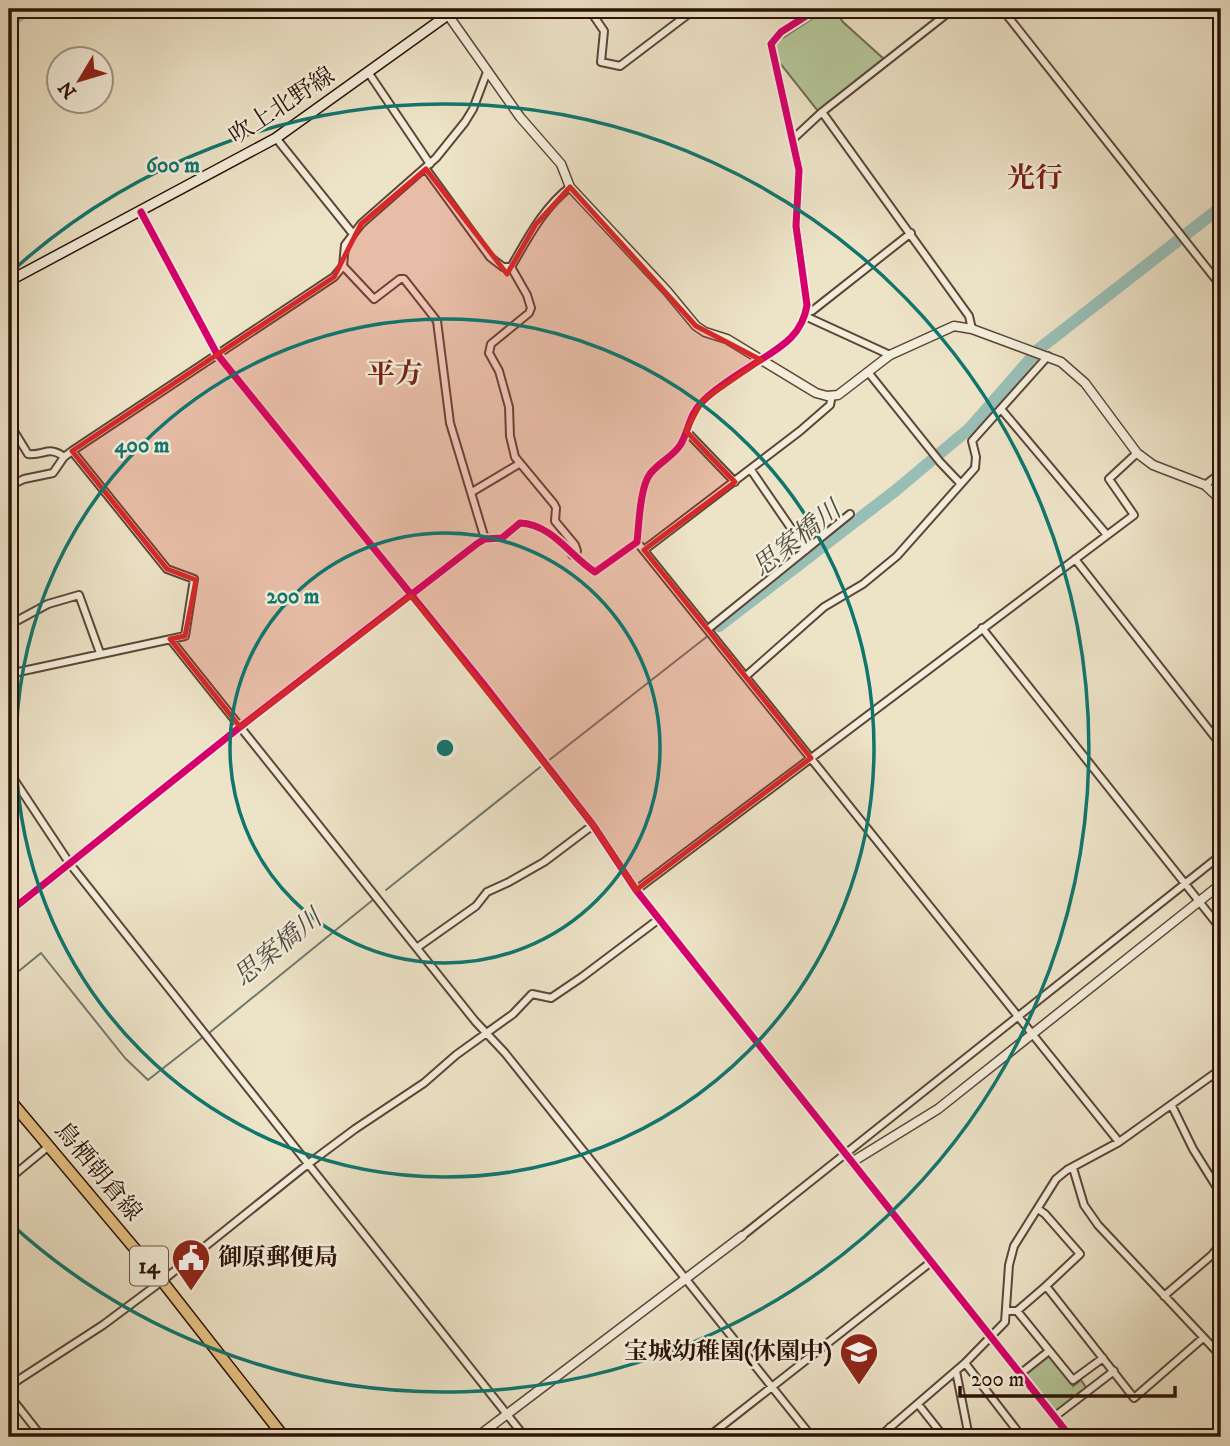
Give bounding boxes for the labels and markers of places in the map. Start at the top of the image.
centre of rings [433,736,457,760]
public building icon: 御原郵便局 [170,1237,212,1292]
place label: 御原郵便局 [218,1243,338,1273]
school or university icon: 宝城幼稚園(休園中) [838,1331,880,1386]
place label: 宝城幼稚園(休園中) [624,1337,832,1367]

